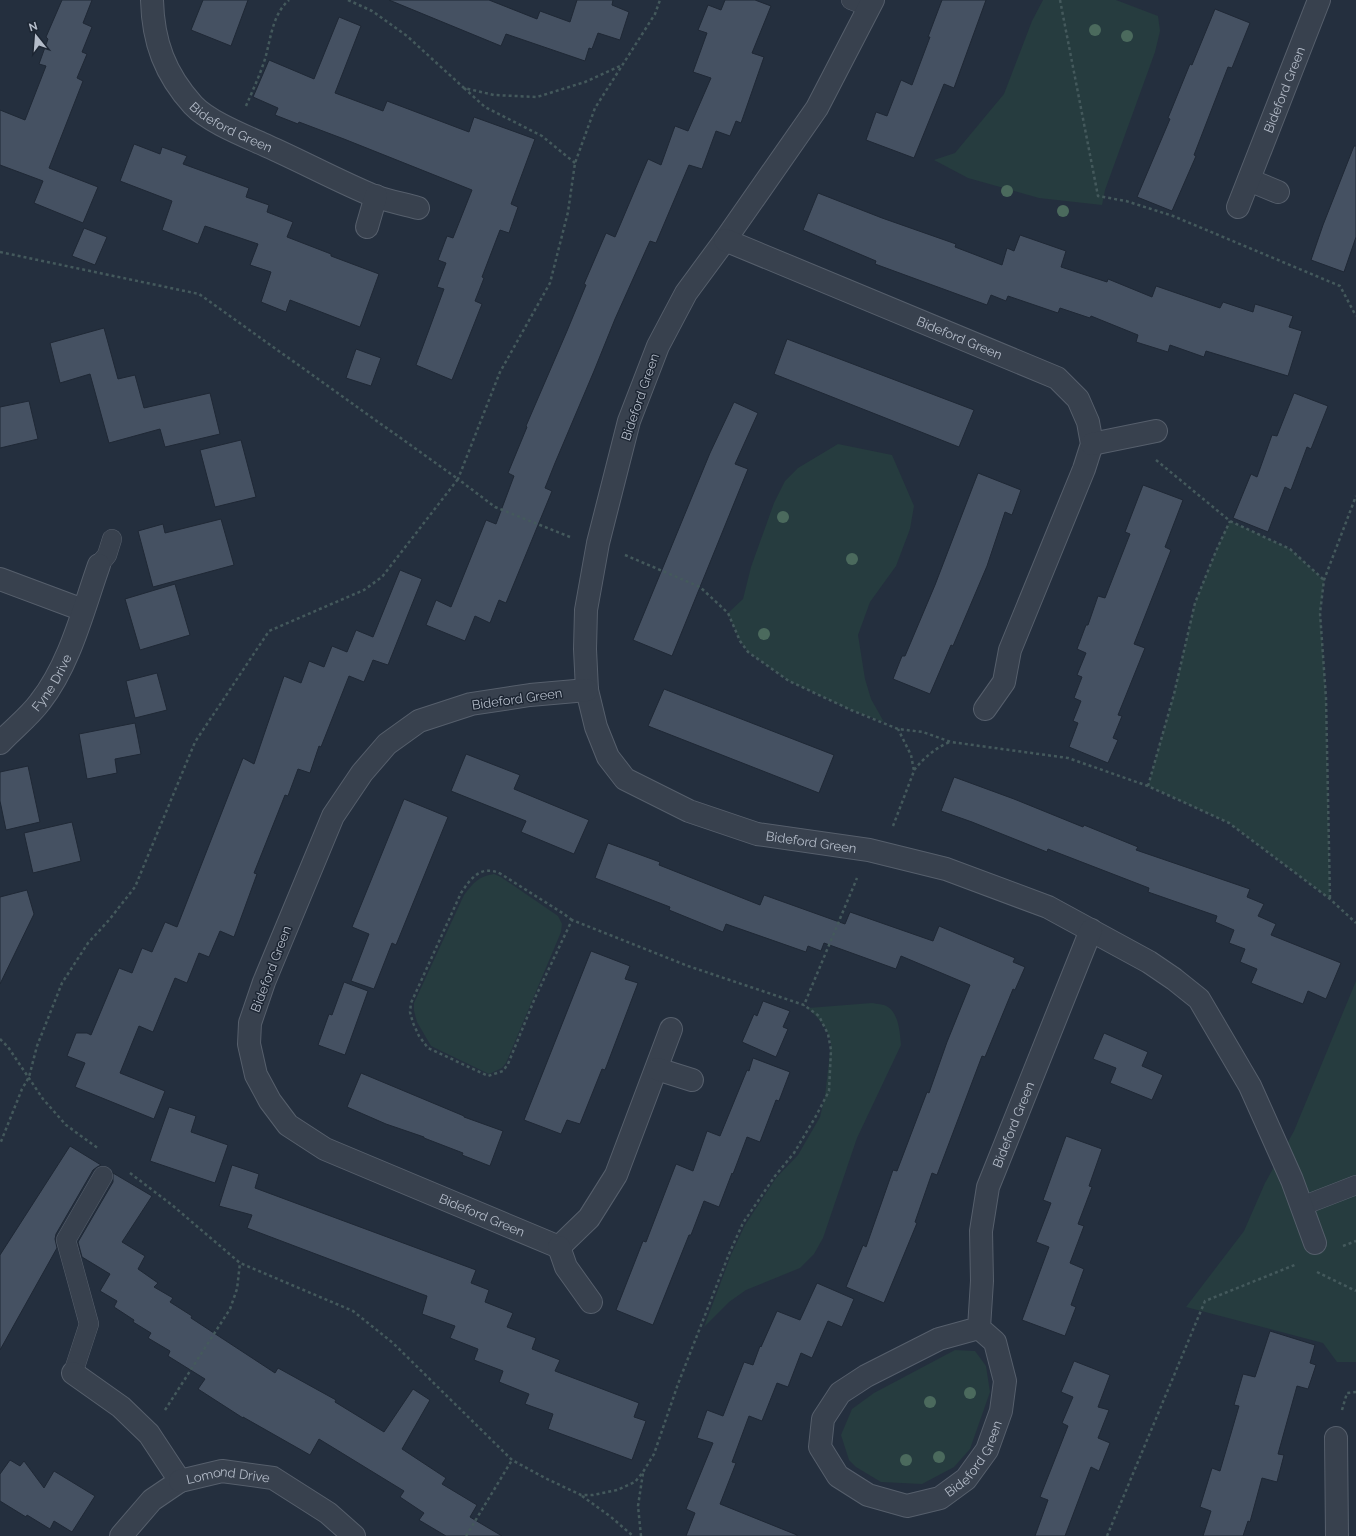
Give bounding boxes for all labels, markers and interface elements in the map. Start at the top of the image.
north arrow [16,16,56,56]
text: N [27,19,39,34]
street label: Bideford Green [1260,44,1308,135]
street label: Bideford Green [187,99,275,155]
street label: Bideford Green [914,313,1005,362]
street label: Bideford Green [618,351,662,443]
street label: Fyne Drive [28,651,74,714]
street label: Bideford Green [471,685,563,713]
street label: Bideford Green [765,828,857,856]
street label: Bideford Green [248,924,294,1014]
street label: Bideford Green [989,1079,1037,1170]
street label: Bideford Green [437,1190,527,1239]
street label: Bideford Green [942,1418,1005,1500]
street label: Lomond Drive [185,1463,271,1487]

